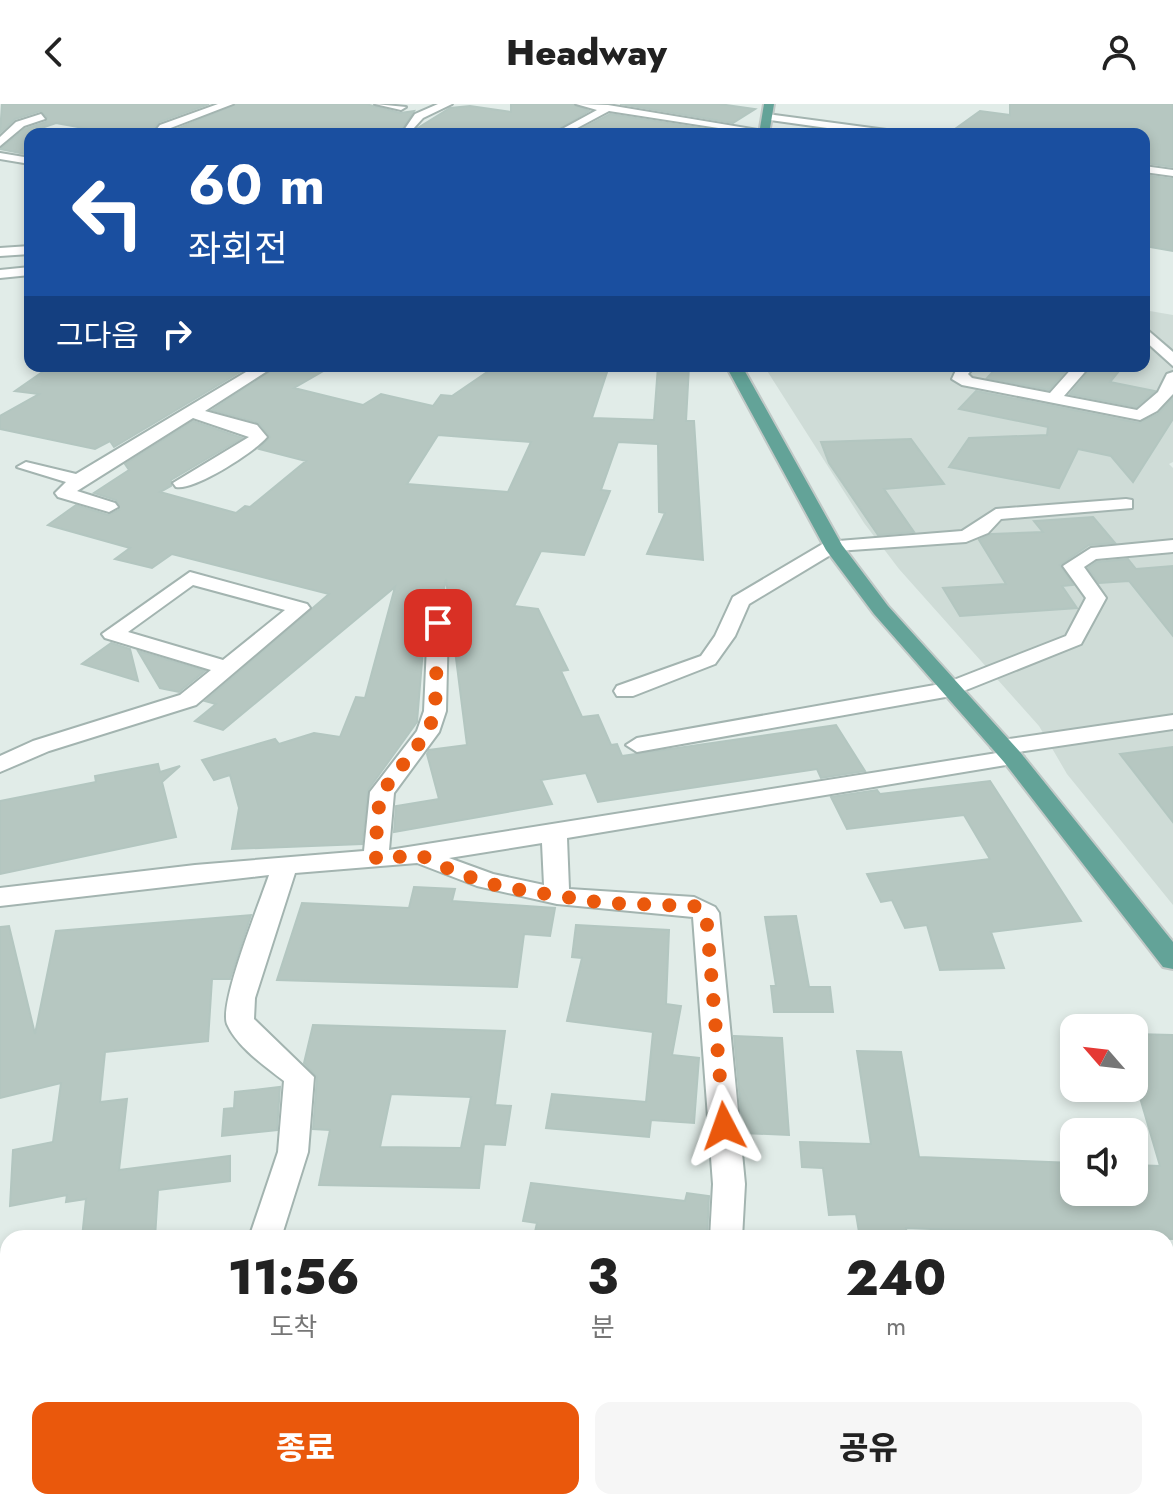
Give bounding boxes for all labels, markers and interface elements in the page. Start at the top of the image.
text: Headway [506,26,667,78]
icon: back [32,30,76,74]
icon: person [1097,30,1141,74]
text: 60 m [188,144,325,225]
icon: left [56,160,160,264]
text: 좌회전 [188,222,287,274]
icon: right [155,312,199,356]
text: 그다음 [56,314,139,357]
pin [404,589,472,657]
icon: arrive [416,601,460,645]
north arrow [1060,1014,1148,1102]
map controls [1060,1014,1148,1206]
position arrow [682,1084,766,1168]
button: sound [1060,1118,1148,1206]
text: 11:56 [228,1243,360,1312]
text: 3 [587,1243,618,1312]
text: 240 [846,1244,946,1313]
text: m [886,1307,906,1345]
text: 도착 [270,1308,318,1346]
text: 분 [591,1308,615,1346]
button: 종료 [32,1402,579,1494]
button: 공유 [595,1402,1142,1494]

